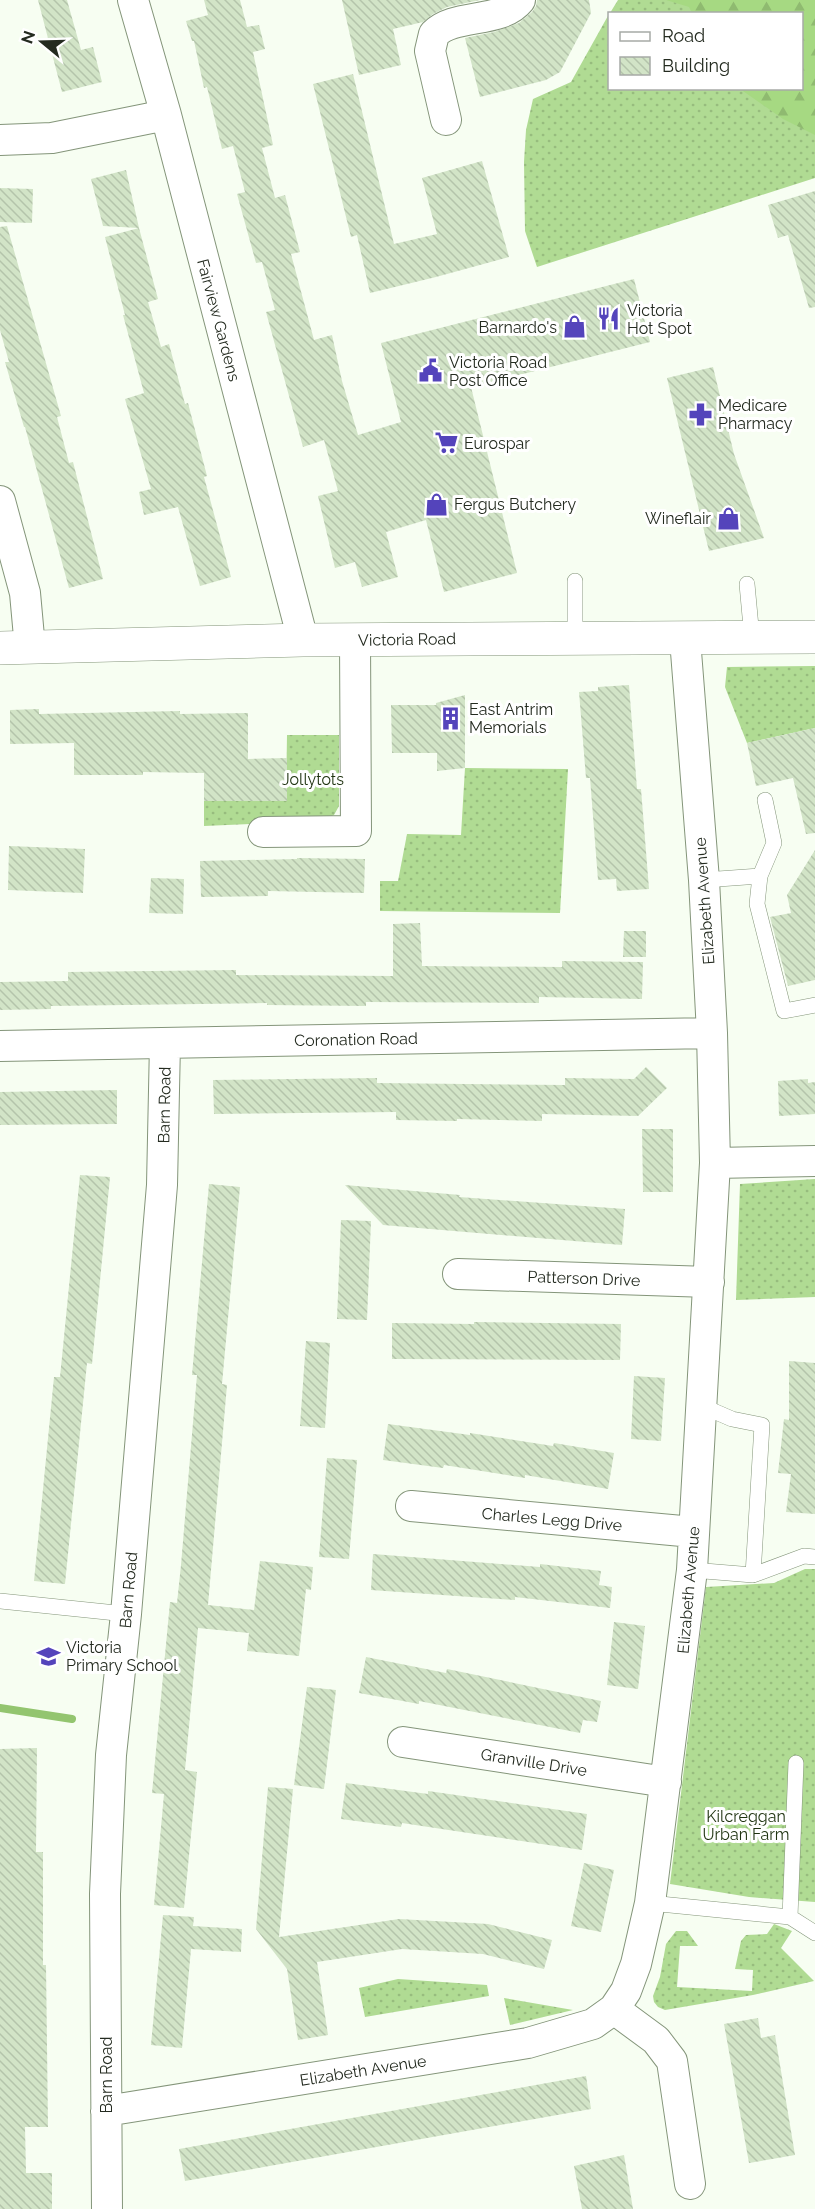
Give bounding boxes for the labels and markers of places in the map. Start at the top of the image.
place label: Victoria Hot Spot [627,301,692,338]
restaurant icon: Victoria Hot Spot [596,306,622,332]
shop icon: Barnardo's [562,314,588,340]
place label: Barnardo's [479,318,557,337]
place label: Victoria Road Post Office [449,353,547,390]
public building icon: Victoria Road Post Office [418,358,444,384]
place label: Medicare Pharmacy [718,396,793,433]
pharmacy icon: Medicare Pharmacy [687,401,713,427]
supermarket icon: Eurospar [433,430,459,456]
place label: Eurospar [464,434,530,453]
shop icon: Fergus Butchery [423,491,449,517]
place label: Fergus Butchery [454,495,576,514]
shop icon: Wineflair [716,505,742,531]
place label: Wineflair [645,509,711,528]
place label: East Antrim Memorials [469,700,553,737]
building icon: East Antrim Memorials [438,705,464,731]
place label: Victoria Primary School [66,1638,178,1675]
school or university icon: Victoria Primary School [35,1643,61,1669]

